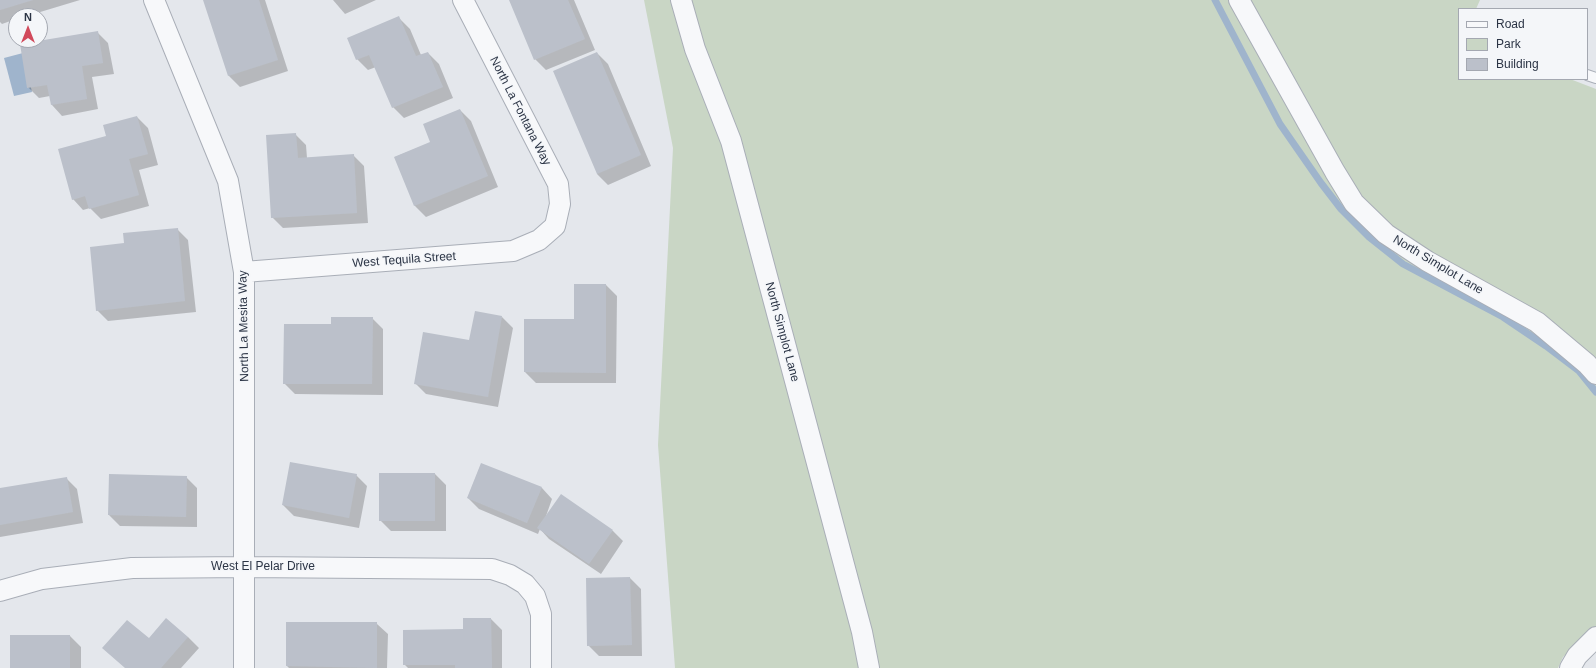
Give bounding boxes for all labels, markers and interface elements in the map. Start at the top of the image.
north arrow [8,8,48,48]
legend [1458,8,1588,80]
text: N [24,11,32,23]
text: Road [1496,17,1525,31]
text: Park [1496,37,1521,51]
street label: North La Fontana Way [486,54,554,168]
text: Building [1496,57,1539,71]
street label: North Simplot Lane [1390,232,1486,298]
street label: West Tequila Street [352,249,456,271]
street label: North La Mesita Way [236,270,252,382]
street label: North Simplot Lane [762,281,802,383]
street label: West El Pelar Drive [211,560,315,574]

